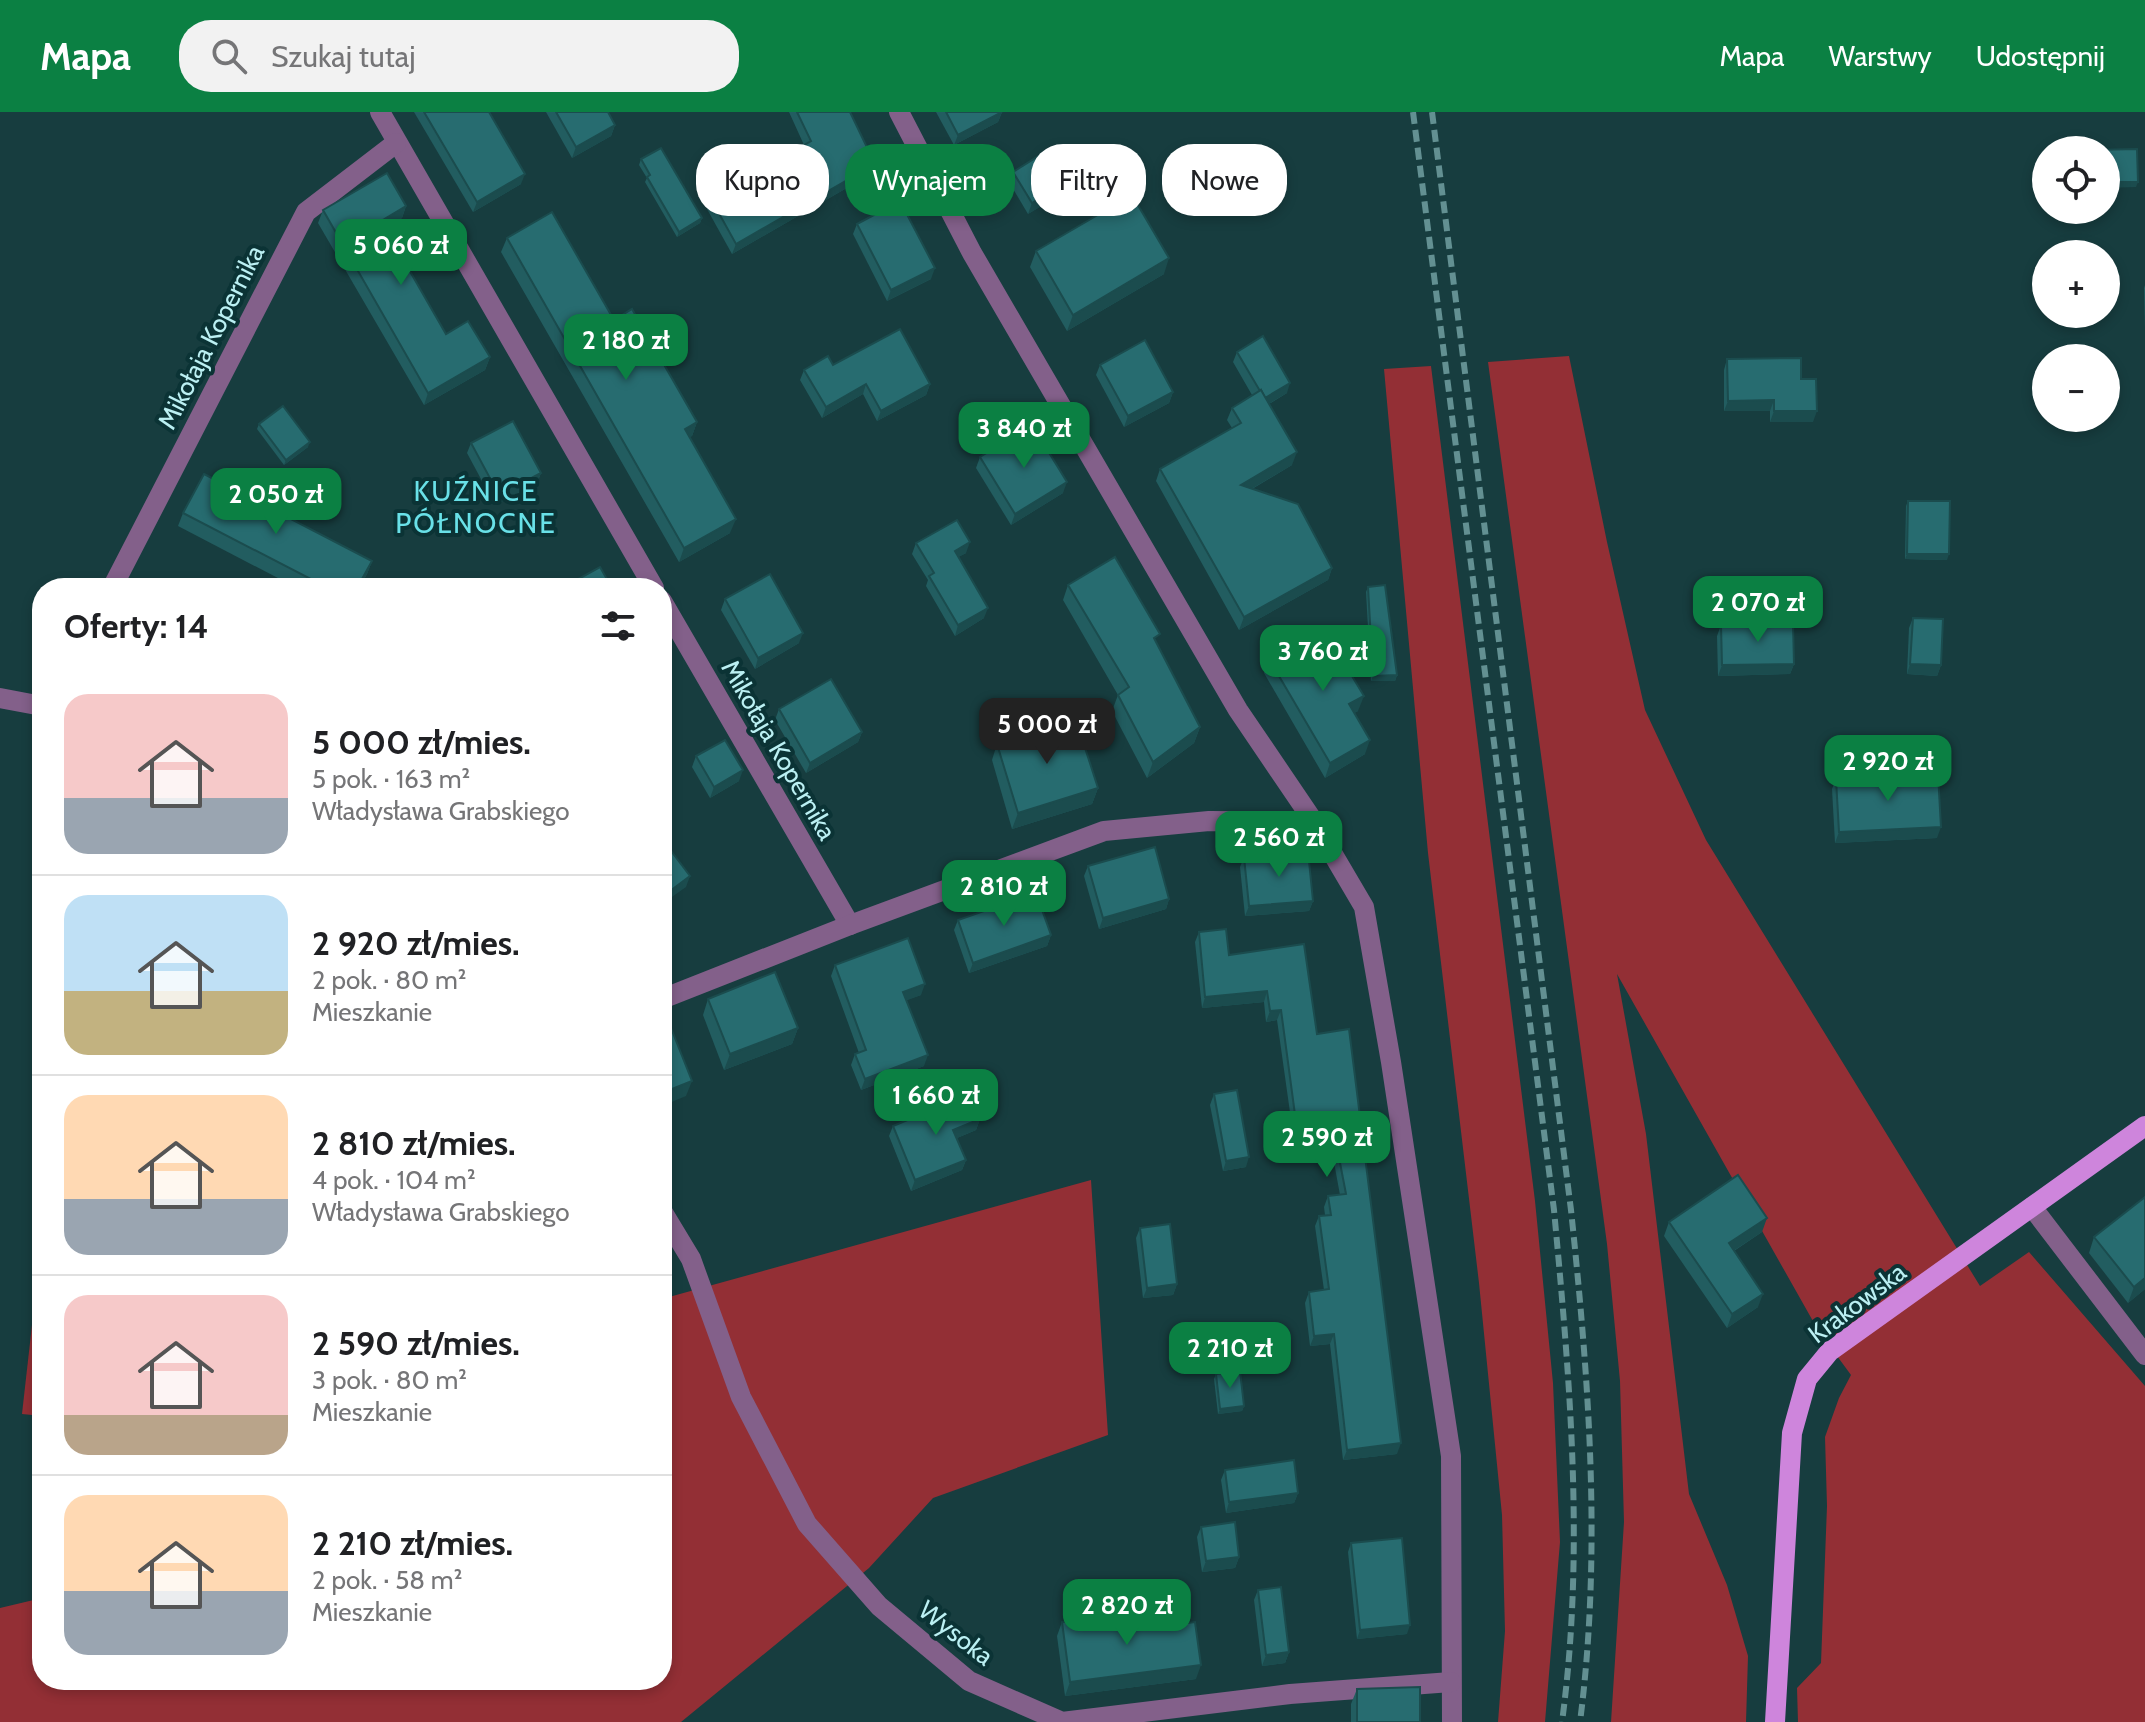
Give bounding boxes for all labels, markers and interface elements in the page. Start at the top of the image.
search box [179,20,739,92]
text: Mapa [40,33,131,80]
icon: search [207,34,251,78]
text: Szukaj tutaj [271,38,416,75]
text: Mapa [1719,39,1785,73]
text: Warstwy [1829,39,1932,73]
text: Udostępnij [1976,39,2105,73]
map controls [2032,136,2120,432]
button: locate [2032,136,2120,224]
chip: Kupno [696,144,829,216]
chip: Wynajem [845,144,1015,216]
chip: Filtry [1031,144,1146,216]
chip: Nowe [1162,144,1287,216]
pin: 5 060 zł [318,219,484,287]
text: 5 060 zł [353,229,449,261]
street label: Mikołaja Kopernika [151,239,271,434]
button: + [2032,240,2120,328]
pin: 2 180 zł [543,314,709,382]
text: 2 180 zł [582,324,670,356]
button: − [2032,344,2120,432]
pin: 3 840 zł [941,402,1107,470]
text: 3 840 zł [977,412,1071,444]
pin: 2 050 zł [193,468,359,536]
district label: KUŹNICE PÓŁNOCNE [395,474,557,540]
text: 2 050 zł [228,478,324,510]
pin: 2 070 zł [1675,576,1841,644]
text: 2 070 zł [1711,586,1805,618]
icon: filters [596,604,640,648]
text: Oferty: 14 [64,605,209,647]
pin: 3 760 zł [1240,625,1406,693]
text: 3 760 zł [1278,635,1368,667]
street label: Mikołaja Kopernika [715,654,844,846]
pin: 5 000 zł [964,698,1130,766]
text: 5 000 zł [997,708,1097,740]
text: 5 000 zł/mies. [312,721,531,763]
icon: home [128,726,224,822]
pin: 2 920 zł [1805,735,1971,803]
text: 2 920 zł [1842,745,1934,777]
text: 5 pok. · 163 m² [312,763,470,795]
text: Władysława Grabskiego [312,795,570,827]
pin: 2 560 zł [1196,811,1362,879]
text: 2 560 zł [1233,821,1325,853]
pin: 2 810 zł [921,860,1087,928]
text: 2 810 zł [960,870,1048,902]
text: 2 920 zł/mies. [312,922,520,964]
icon: home [128,927,224,1023]
text: 2 pok. · 80 m² [312,964,466,996]
text: Mieszkanie [312,996,432,1028]
pin: 1 660 zł [853,1069,1019,1137]
text: 1 660 zł [892,1079,980,1111]
pin: 2 590 zł [1244,1111,1410,1179]
text: 2 590 zł [1281,1121,1373,1153]
text: 2 810 zł/mies. [312,1122,516,1164]
icon: home [128,1127,224,1223]
text: 4 pok. · 104 m² [312,1164,476,1196]
text: Władysława Grabskiego [312,1196,570,1228]
street label: Krakowska [1802,1256,1913,1350]
text: 2 590 zł/mies. [312,1322,520,1364]
pin: 2 210 zł [1147,1322,1313,1390]
icon: home [128,1327,224,1423]
text: 2 210 zł [1187,1332,1273,1364]
text: 3 pok. · 80 m² [312,1364,467,1396]
text: Mieszkanie [312,1396,432,1428]
text: 2 210 zł/mies. [312,1522,513,1564]
icon: home [128,1527,224,1623]
text: 2 pok. · 58 m² [312,1564,462,1596]
pin: 2 820 zł [1044,1579,1210,1647]
text: 2 820 zł [1081,1589,1173,1621]
street label: Wysoka [912,1594,1000,1673]
text: Mieszkanie [312,1596,432,1628]

